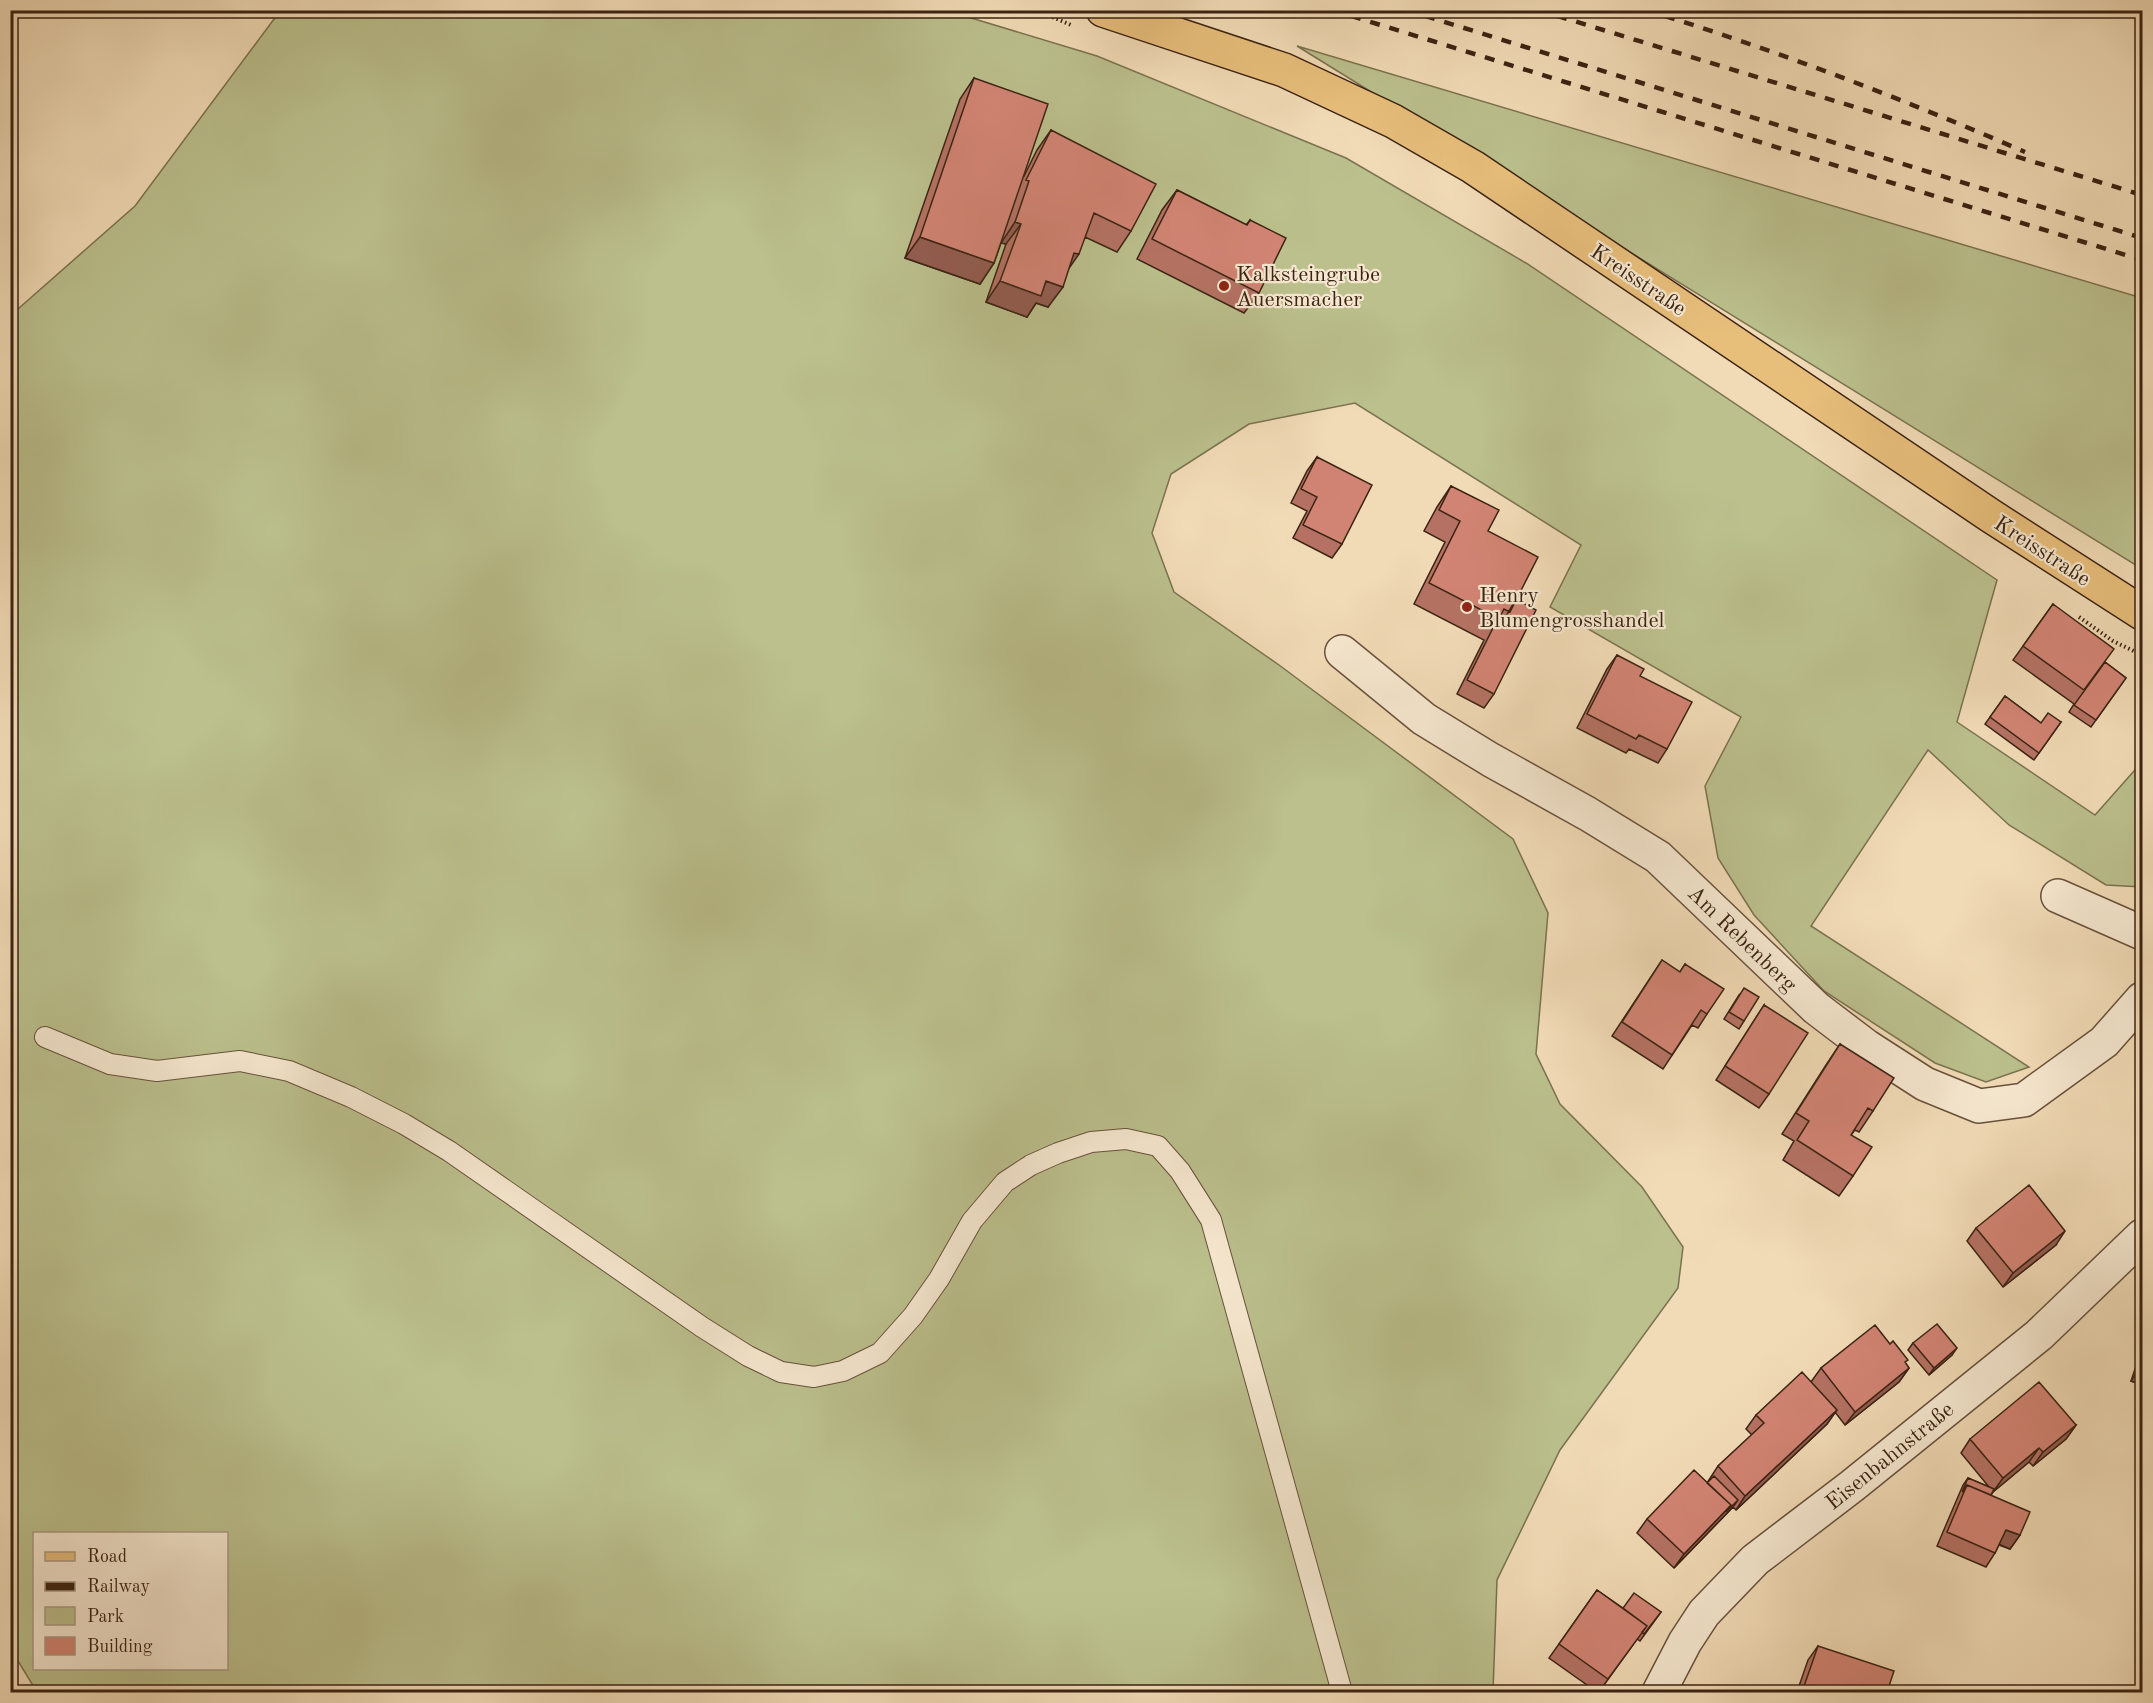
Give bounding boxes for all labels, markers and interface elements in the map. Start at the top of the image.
street label: Kreisstraße [1586,241,1690,321]
place label: Kalksteingrube Auersmacher [1236,264,1380,311]
marker: Kalksteingrube Auersmacher [1217,279,1231,293]
street label: Kreisstraße [1990,512,2094,591]
place label: Henry Blumengrosshandel [1479,585,1665,632]
marker: Henry Blumengrosshandel [1460,600,1474,614]
street label: Am Rebenberg [1683,882,1800,997]
street label: Eisenbahnstraße [1822,1398,1958,1515]
legend [33,1532,228,1670]
text: Road [87,1548,127,1566]
text: Railway [87,1578,150,1596]
text: Park [87,1608,124,1626]
text: Building [87,1638,153,1656]

